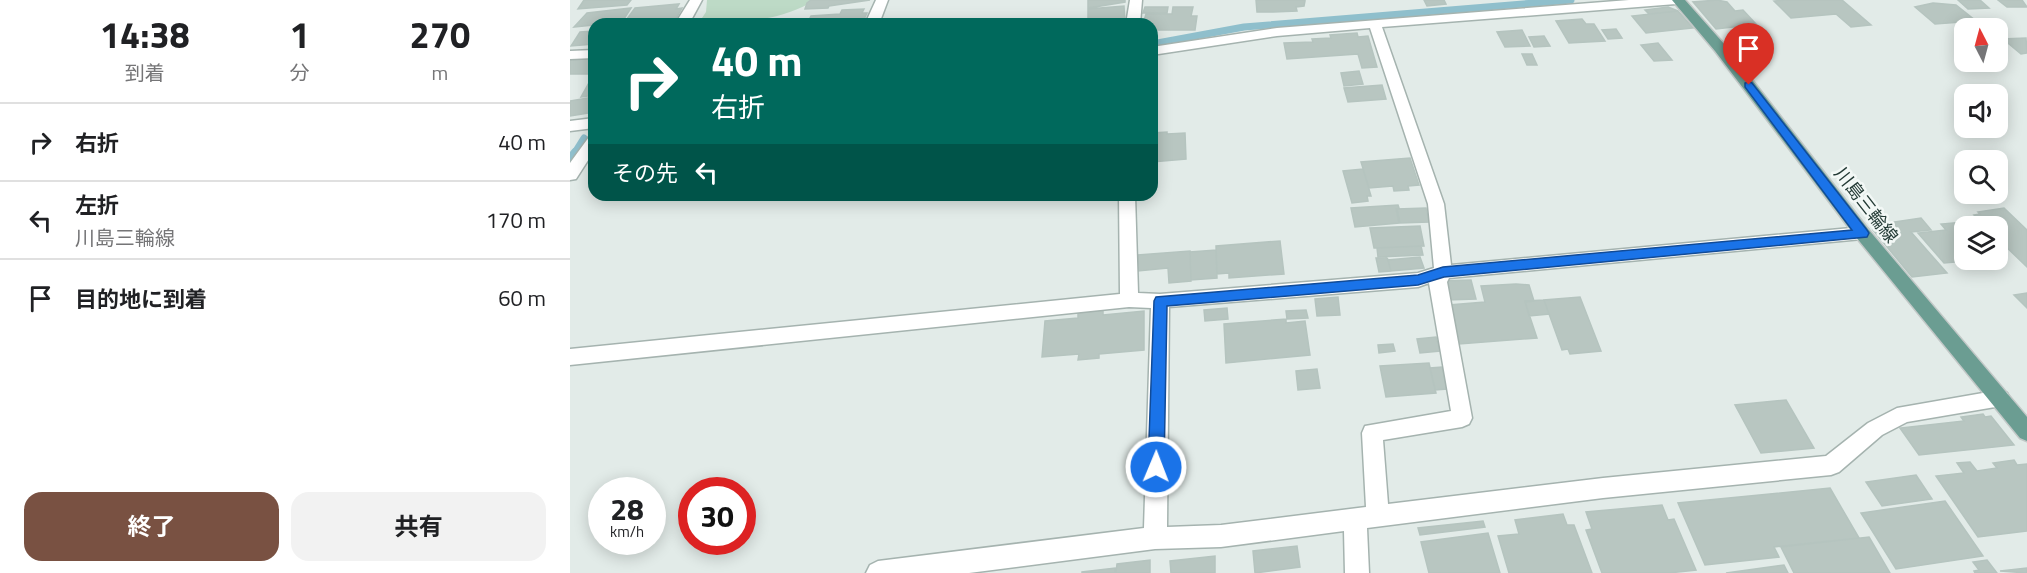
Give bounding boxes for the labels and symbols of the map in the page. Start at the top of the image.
north arrow [1954,18,2008,72]
pin [1723,23,1774,85]
street label: 川島三輪線 [1828,161,1905,248]
position arrow [1124,435,1188,499]
speed limit sign: 30 [678,477,756,555]

